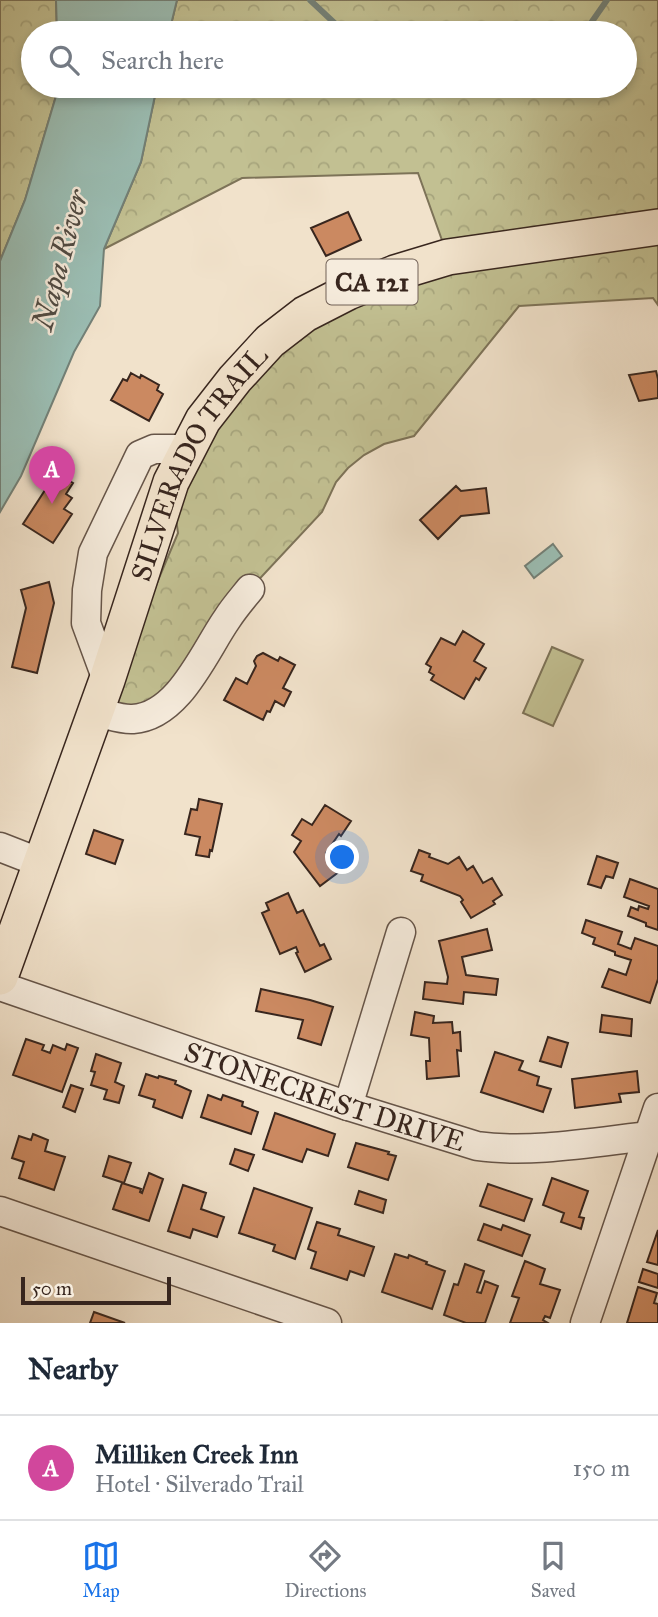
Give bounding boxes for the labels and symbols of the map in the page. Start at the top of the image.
water label: Napa River [24,185,97,336]
road number: CA 121 [326,260,418,304]
street label: SILVERADO TRAIL [123,338,275,585]
pin: A [29,446,75,504]
your location [325,840,359,874]
street label: STONECREST DRIVE [180,1033,469,1159]
scale bar [21,1274,172,1306]

